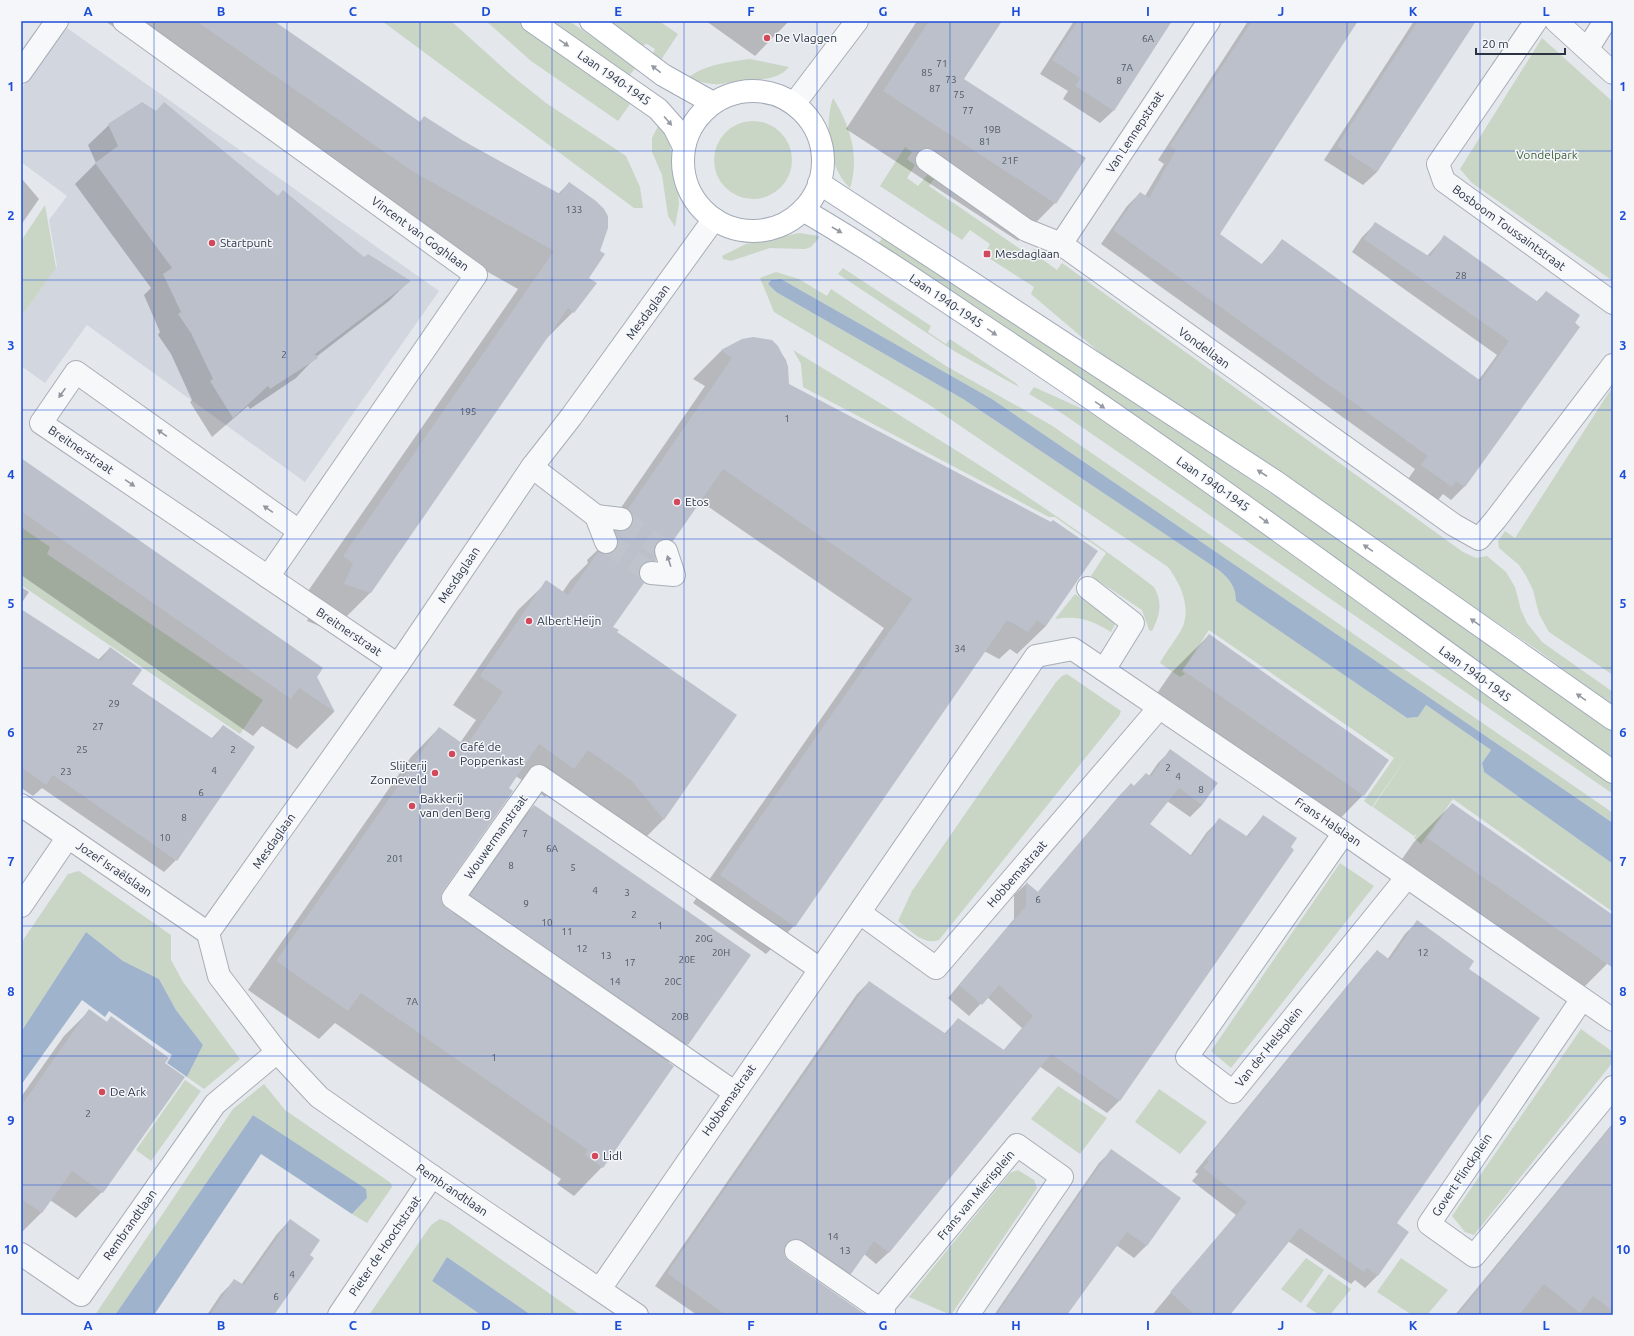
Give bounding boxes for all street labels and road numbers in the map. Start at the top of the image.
street label: Laan 1940-1945 [575,48,653,107]
street label: Van Lennepstraat [1103,88,1166,175]
street label: Bosboom Toussaintstraat [1450,182,1569,273]
street label: Vincent van Goghlaan [369,194,471,273]
street label: Laan 1940-1945 [907,271,985,330]
street label: Mesdaglaan [623,282,672,342]
street label: Vondellaan [1176,325,1232,371]
street label: Breitnerstraat [46,423,117,476]
street label: Laan 1940-1945 [1174,454,1252,513]
street label: Mesdaglaan [435,544,482,605]
street label: Breitnerstraat [314,605,385,658]
street label: Laan 1940-1945 [1437,643,1514,704]
street label: Wouwermanstraat [462,792,530,881]
street label: Frans Halslaan [1293,795,1364,848]
street label: Mesdaglaan [250,810,297,871]
street label: Hobbemastraat [984,837,1049,910]
street label: Jozef Israëlslaan [74,838,155,899]
street label: Van der Helstplein [1232,1004,1305,1089]
street label: Hobbemastraat [699,1061,758,1138]
street label: Govert Flinckplein [1429,1131,1494,1218]
street label: Frans van Mierisplein [935,1147,1017,1242]
street label: Rembrandtlaan [414,1161,490,1218]
street label: Rembrandtlaan [100,1187,159,1262]
street label: Pieter de Hoochstraat [346,1193,423,1298]

